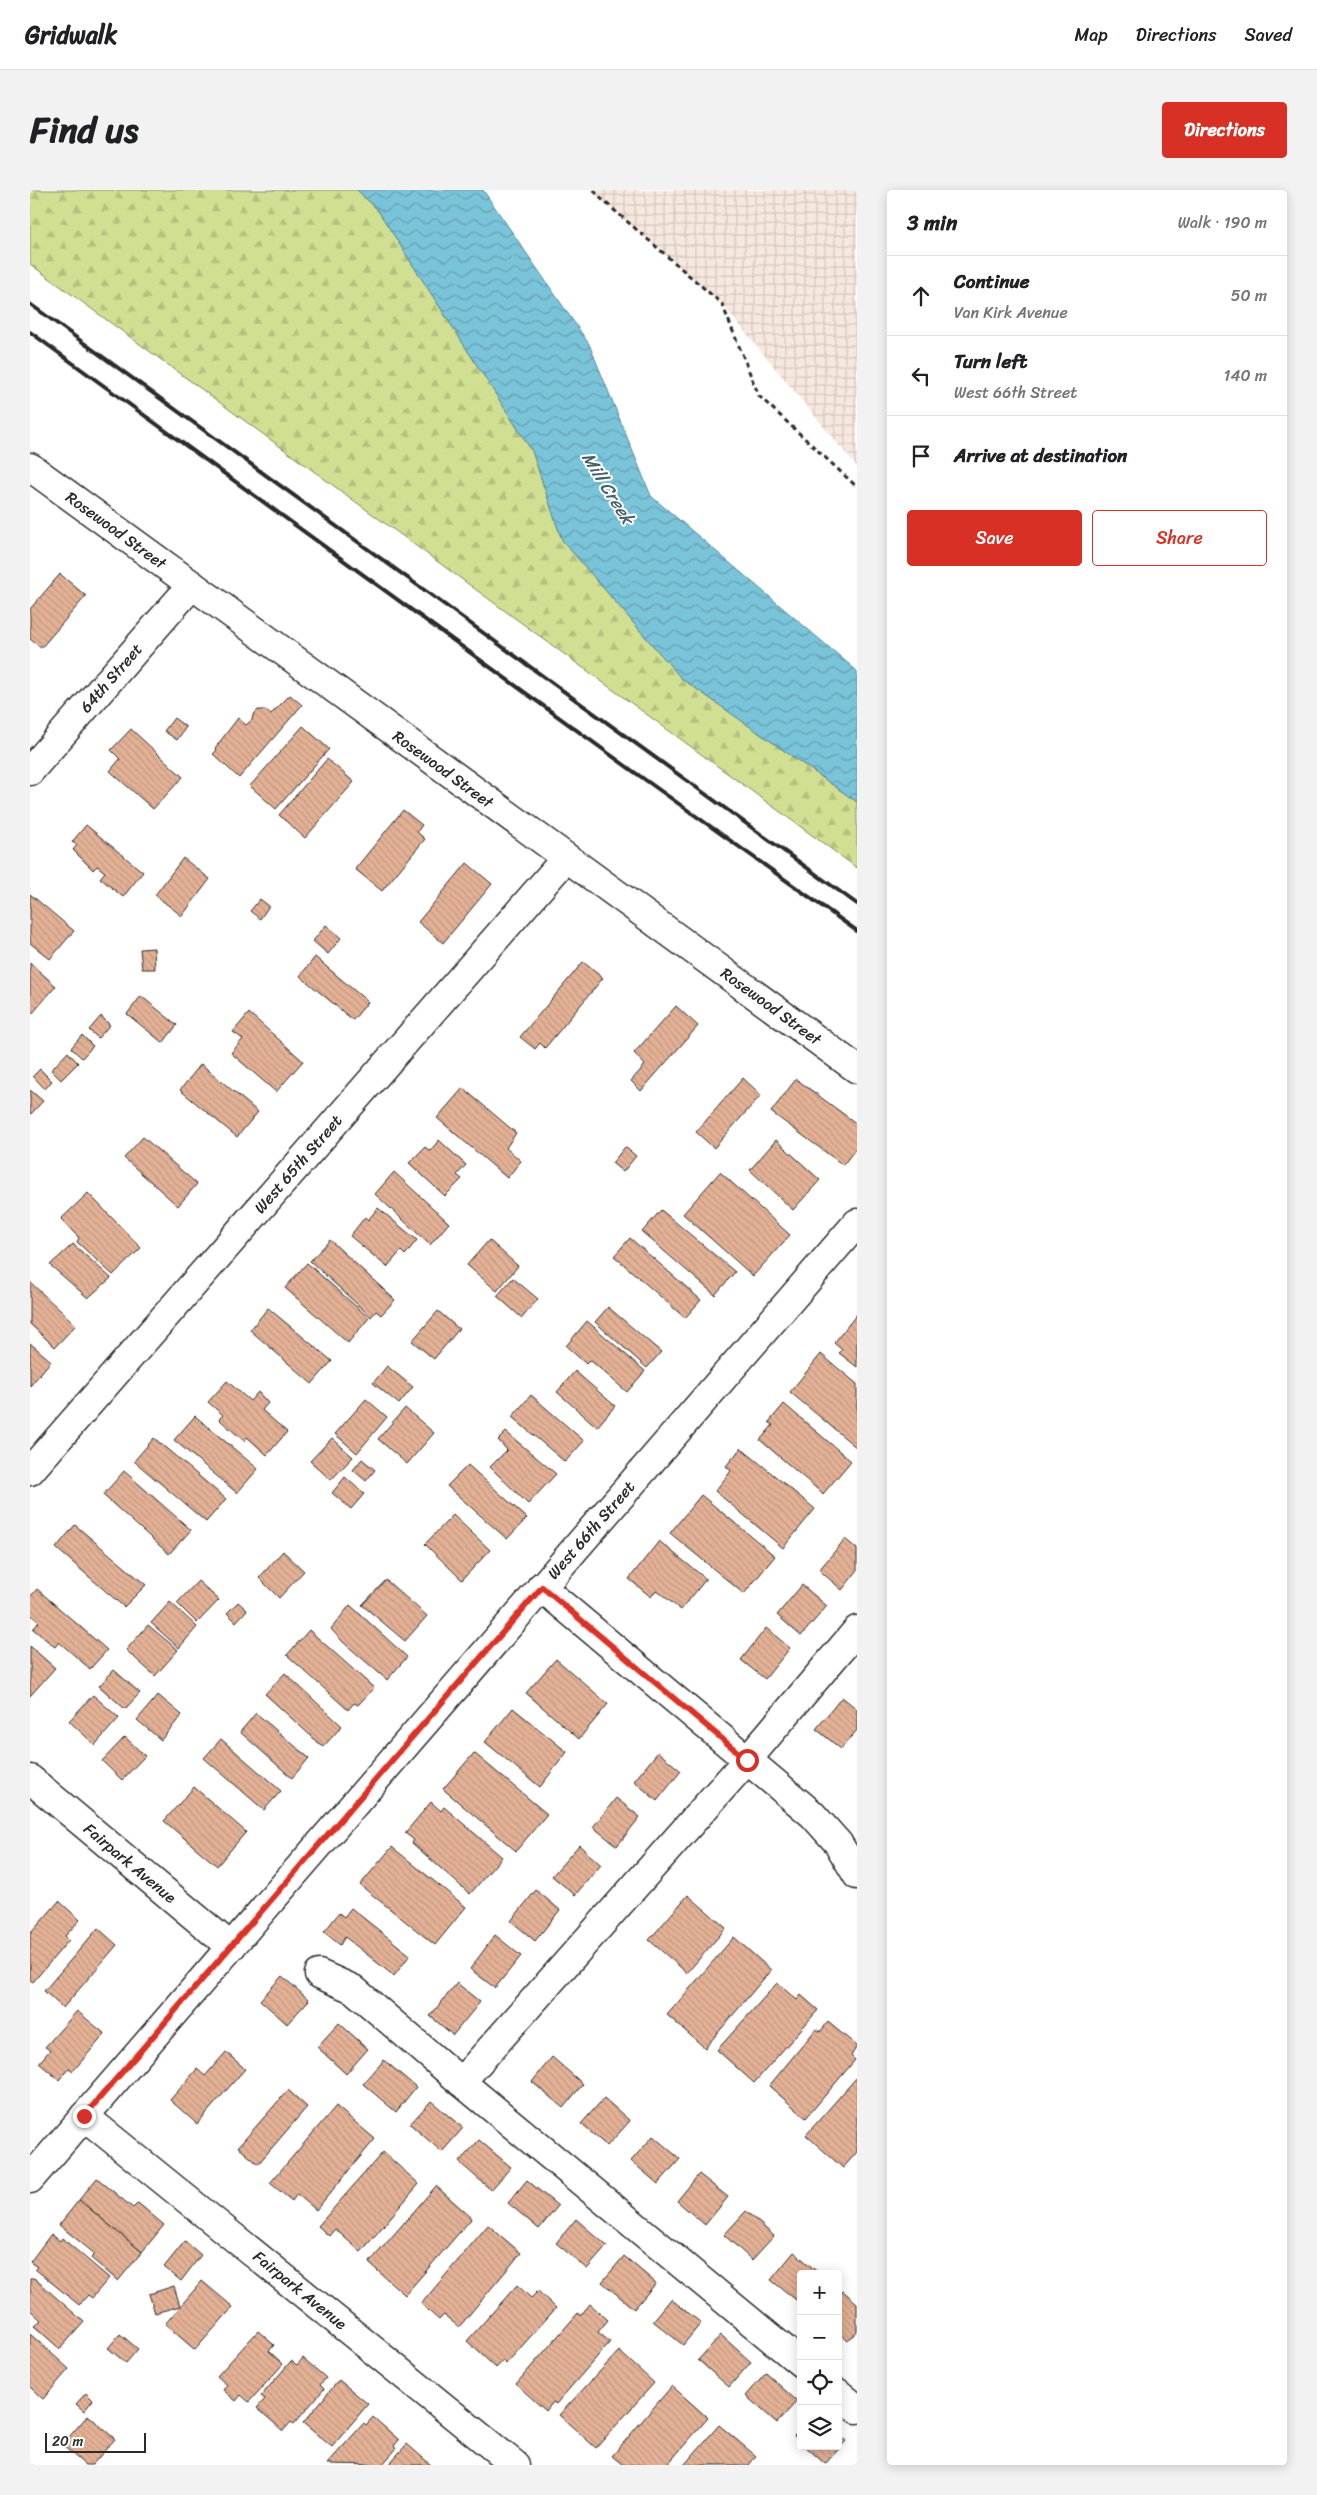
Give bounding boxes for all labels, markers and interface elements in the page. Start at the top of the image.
text: Gridwalk [25,14,117,56]
text: Map [1075,19,1108,51]
text: Directions [1136,19,1217,51]
text: Saved [1245,19,1292,51]
text: Find us [30,99,138,161]
button: Directions [1162,102,1287,158]
text: 3 min [907,204,957,242]
text: Walk · 190 m [1178,208,1267,237]
text: Continue [954,265,1030,298]
text: 50 m [1231,281,1267,310]
icon: ahead [907,282,935,310]
text: Van Kirk Avenue [954,298,1068,327]
text: Turn left [954,345,1027,378]
text: 140 m [1224,361,1267,390]
icon: left [907,362,935,390]
text: West 66th Street [954,378,1077,407]
text: Arrive at destination [954,439,1127,472]
icon: arrive [907,442,935,470]
water label: Mill Creek [573,445,644,533]
street label: Rosewood Street [59,483,173,577]
button: Save [907,510,1082,566]
button: Share [1092,510,1267,566]
street label: 64th Street [72,636,150,720]
street label: Rosewood Street [386,722,500,816]
street label: Rosewood Street [714,959,828,1053]
street label: West 65th Street [246,1108,350,1220]
street label: West 66th Street [540,1474,642,1586]
route start [736,1749,759,1772]
street label: Fairpark Avenue [77,1815,183,1911]
route end [73,2105,96,2128]
street label: Fairpark Avenue [246,2243,354,2337]
map controls [797,2270,842,2450]
button: + [797,2270,842,2315]
button: − [797,2315,842,2360]
button: locate [797,2360,842,2405]
button: layers [797,2405,842,2450]
text: 20 m [52,2429,83,2454]
scale bar [45,2430,146,2453]

